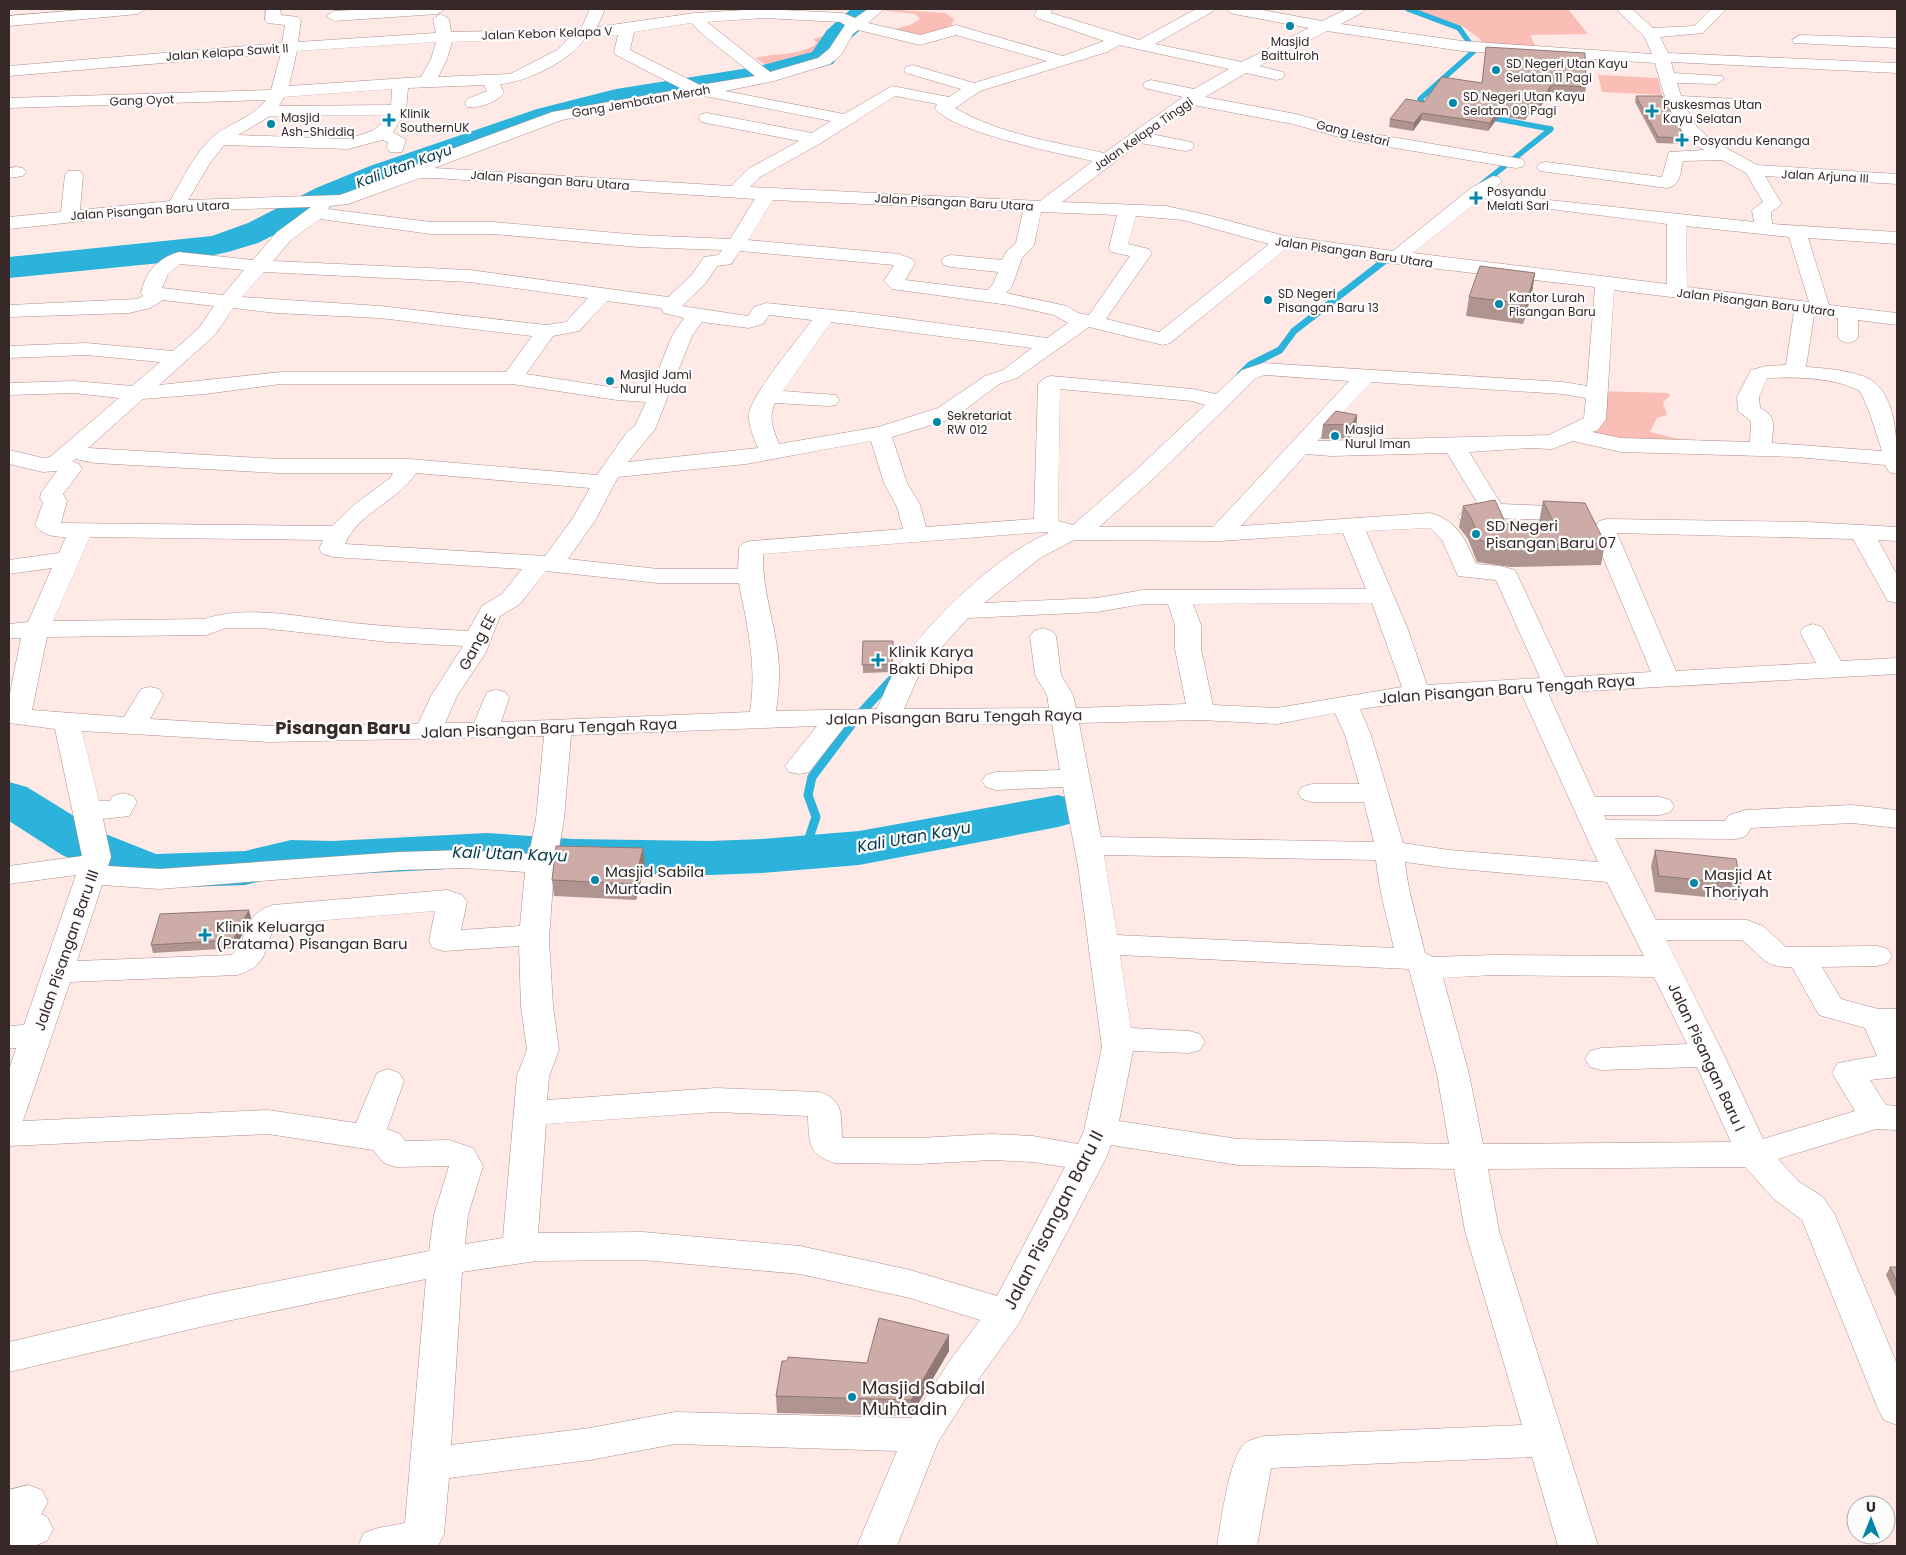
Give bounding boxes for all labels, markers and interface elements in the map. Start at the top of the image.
marker: Masjid Baittulroh [1284,20,1296,32]
street label: Jalan Kebon Kelapa V [481,22,613,44]
place label: Masjid Baittulroh [1261,33,1319,64]
street label: Jalan Kelapa Sawit II [165,39,289,65]
place label: SD Negeri Utan Kayu Selatan 11 Pagi [1506,55,1628,86]
marker: SD Negeri Utan Kayu Selatan 11 Pagi [1490,64,1502,76]
street label: Gang Jembatan Merah [570,80,712,122]
place label: SD Negeri Utan Kayu Selatan 09 Pagi [1463,88,1585,119]
street label: Gang Oyot [109,90,175,110]
street label: Jalan Kelapa Tinggi [1090,93,1196,175]
place label: Puskesmas Utan Kayu Selatan [1663,96,1762,127]
marker: SD Negeri Utan Kayu Selatan 09 Pagi [1447,97,1459,109]
marker: Puskesmas Utan Kayu Selatan [1645,104,1659,118]
place label: Klinik SouthernUK [400,105,469,136]
place label: Masjid Ash-Shiddiq [281,109,355,140]
marker: Klinik SouthernUK [382,113,396,127]
street label: Gang Lestari [1314,116,1392,150]
marker: Masjid Ash-Shiddiq [265,118,277,130]
place label: Posyandu Kenanga [1693,132,1810,149]
marker: Posyandu Kenanga [1675,133,1689,147]
water label: Kali Utan Kayu [353,139,455,193]
street label: Jalan Arjuna III [1781,165,1869,187]
street label: Jalan Pisangan Baru Utara [470,166,630,194]
place label: Posyandu Melati Sari [1487,183,1549,214]
street label: Jalan Pisangan Baru Utara [874,189,1034,215]
marker: Posyandu Melati Sari [1469,191,1483,205]
street label: Jalan Pisangan Baru Utara [70,196,230,224]
street label: Jalan Pisangan Baru Utara [1274,232,1434,272]
street label: Jalan Pisangan Baru Utara [1676,284,1836,320]
place label: SD Negeri Pisangan Baru 13 [1278,285,1379,316]
place label: Kantor Lurah Pisangan Baru [1509,289,1596,320]
marker: SD Negeri Pisangan Baru 13 [1262,294,1274,306]
marker: Kantor Lurah Pisangan Baru [1493,298,1505,310]
place label: Masjid Jami Nurul Huda [620,366,692,397]
marker: Masjid Jami Nurul Huda [604,375,616,387]
place label: Sekretariat RW 012 [947,407,1012,438]
marker: Sekretariat RW 012 [931,416,943,428]
place label: Masjid Nurul Iman [1345,421,1411,452]
marker: Masjid Nurul Iman [1329,430,1341,442]
place label: SD Negeri Pisangan Baru 07 [1486,515,1616,553]
marker: SD Negeri Pisangan Baru 07 [1470,528,1482,540]
street label: Gang EE [453,610,501,674]
place label: Klinik Karya Bakti Dhipa [889,641,974,679]
marker: Klinik Karya Bakti Dhipa [871,653,885,667]
street label: Jalan Pisangan Baru Tengah Raya [1378,670,1636,708]
street label: Jalan Pisangan Baru Tengah Raya [826,704,1082,730]
street label: Jalan Pisangan Baru Tengah Raya [420,713,678,743]
district label: Pisangan Baru [275,715,411,740]
water label: Kali Utan Kayu [855,816,973,858]
water label: Kali Utan Kayu [452,840,568,868]
place label: Masjid Sabila Murtadin [605,861,704,899]
place label: Masjid At Thoriyah [1704,864,1772,902]
street label: Jalan Pisangan Baru III [29,867,103,1033]
marker: Masjid Sabila Murtadin [589,874,601,886]
marker: Masjid At Thoriyah [1688,877,1700,889]
place label: Klinik Keluarga (Pratama) Pisangan Baru [216,916,408,954]
marker: Klinik Keluarga (Pratama) Pisangan Baru [198,928,212,942]
street label: Jalan Pisangan Baru I [1663,979,1751,1135]
street label: Jalan Pisangan Baru II [997,1126,1109,1314]
place label: Masjid Sabilal Muhtadin [862,1375,985,1421]
marker: Masjid Sabilal Muhtadin [846,1391,858,1403]
north arrow [1846,1495,1896,1545]
text: U [1866,1497,1876,1517]

